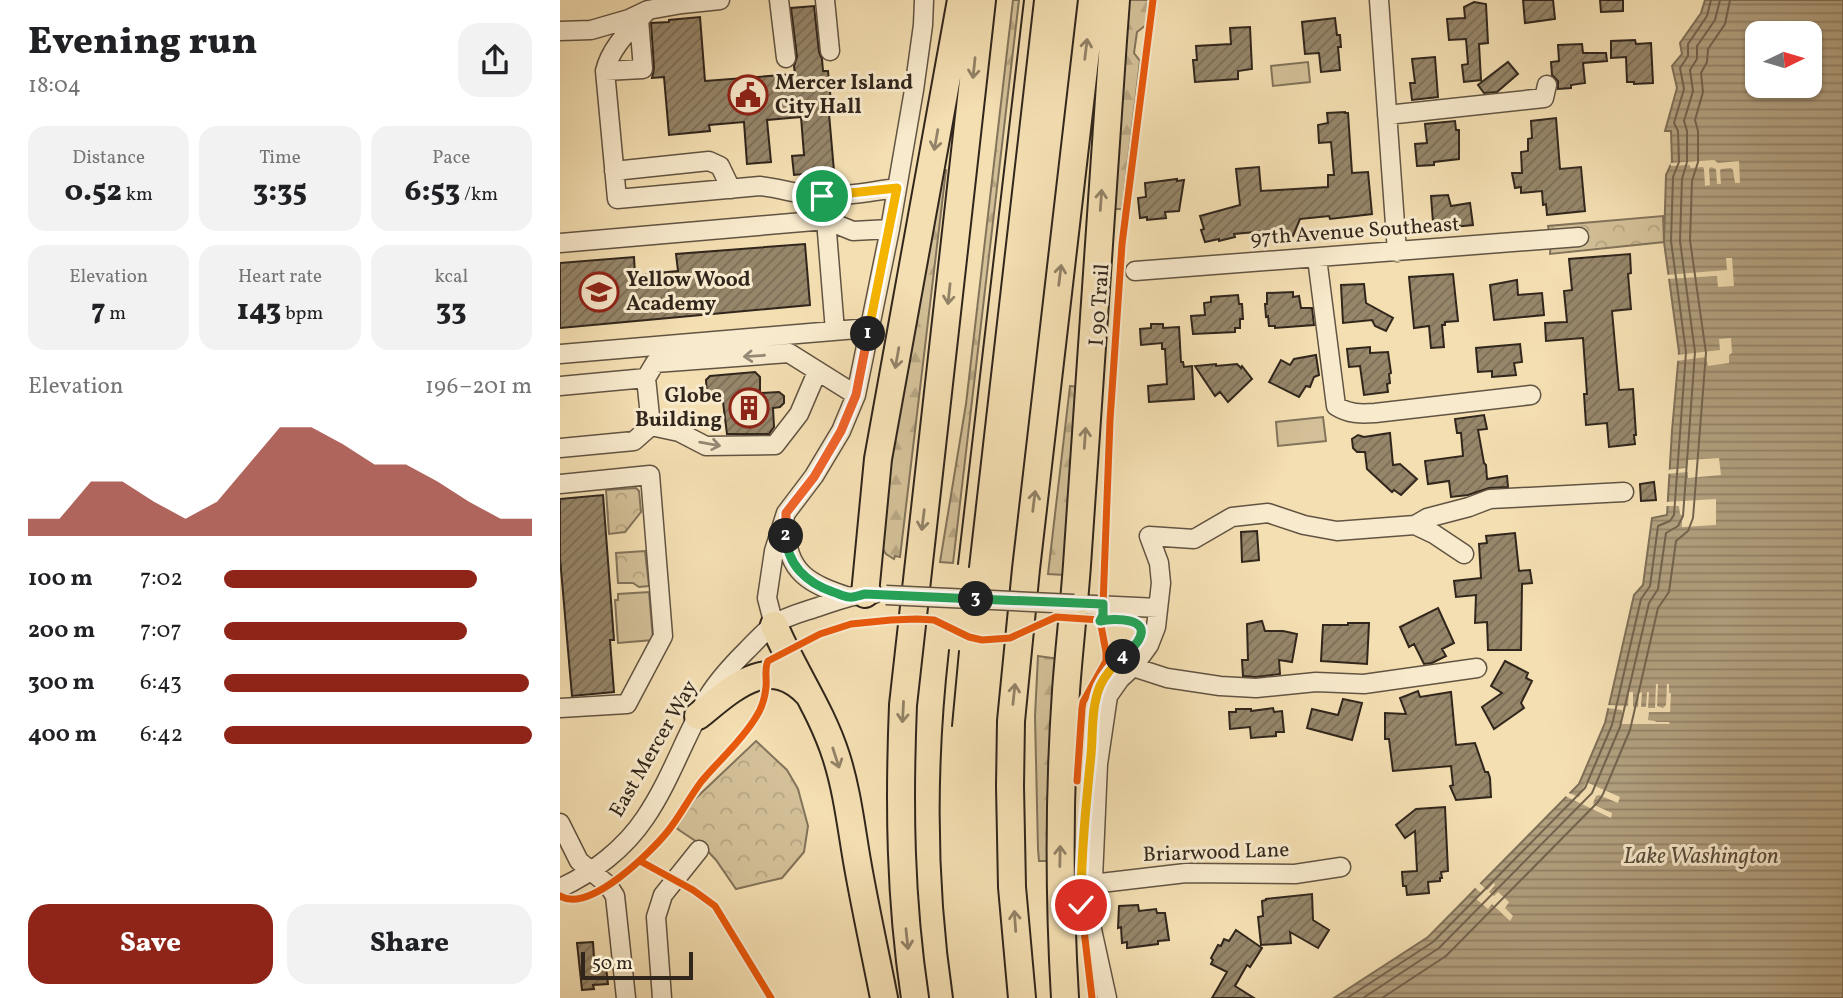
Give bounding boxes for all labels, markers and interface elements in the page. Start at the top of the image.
text: Evening run [28,17,258,70]
north arrow [1745,21,1822,98]
map controls [1745,21,1822,98]
button: share [458,23,532,97]
one-way arrow [1080,39,1093,61]
one-way arrow [968,56,981,79]
place label: Mercer Island City Hall [775,69,913,122]
text: 18:04 [28,70,81,102]
public building icon: Mercer Island City Hall [727,74,769,116]
one-way arrow [929,128,942,150]
text: Distance [72,145,145,171]
text: Time [259,145,301,171]
text: Pace [432,145,470,171]
pin [792,166,852,226]
text: 0.52 [64,171,122,213]
text: 3:35 [253,171,307,213]
text: 6:53 [404,171,460,213]
icon: arrive [803,177,841,215]
text: km [122,182,153,208]
text: /km [460,182,498,208]
one-way arrow [1095,190,1108,212]
street label: 97th Avenue Southeast [1250,210,1460,254]
street label: I 90 Trail [1083,263,1117,347]
text: Elevation [69,264,148,290]
text: Heart rate [238,264,322,290]
text: kcal [434,264,468,290]
one-way arrow [1054,265,1067,287]
place label: Yellow Wood Academy [626,266,751,319]
school or university icon: Yellow Wood Academy [578,271,620,313]
one-way arrow [942,282,955,305]
text: 7 [91,290,105,332]
text: 143 [237,290,281,332]
text: 33 [436,290,467,332]
text: m [105,301,126,327]
text: bpm [281,301,323,327]
pin: 1 [850,316,886,352]
text: 1 [864,320,871,346]
one-way arrow [889,346,903,369]
one-way arrow [743,350,766,363]
text: Elevation [28,371,124,403]
text: 196–201 m [425,371,532,403]
place label: Globe Building [635,382,722,435]
building icon: Globe Building [728,387,770,429]
one-way arrow [1079,427,1092,450]
one-way arrow [698,438,721,451]
one-way arrow [1027,491,1040,513]
one-way arrow [917,508,930,531]
pin: 2 [768,518,804,554]
text: 2 [781,522,790,548]
text: 100 m [28,563,93,595]
text: 7:02 [140,563,183,595]
pin: 3 [958,582,994,616]
text: 3 [971,585,980,611]
text: 200 m [28,615,95,647]
text: 7:07 [140,615,182,647]
pin: 4 [1106,640,1140,674]
text: 4 [1117,643,1128,669]
text: 300 m [28,667,95,699]
text: 6:43 [140,667,182,699]
street label: East Mercer Way [603,675,705,823]
one-way arrow [1007,683,1020,706]
one-way arrow [897,700,910,723]
text: 400 m [28,719,97,751]
text: 6:42 [140,719,183,751]
one-way arrow [830,747,843,769]
street label: Briarwood Lane [1142,836,1290,870]
water label: Lake Washington [1623,841,1779,873]
one-way arrow [1053,845,1067,868]
pin [1051,875,1111,935]
icon: check [1062,886,1100,924]
button: Save [28,904,273,984]
button: Share [287,904,532,984]
one-way arrow [1008,910,1021,933]
one-way arrow [901,927,914,950]
scale bar [581,949,693,981]
text: 50 m [592,951,633,977]

